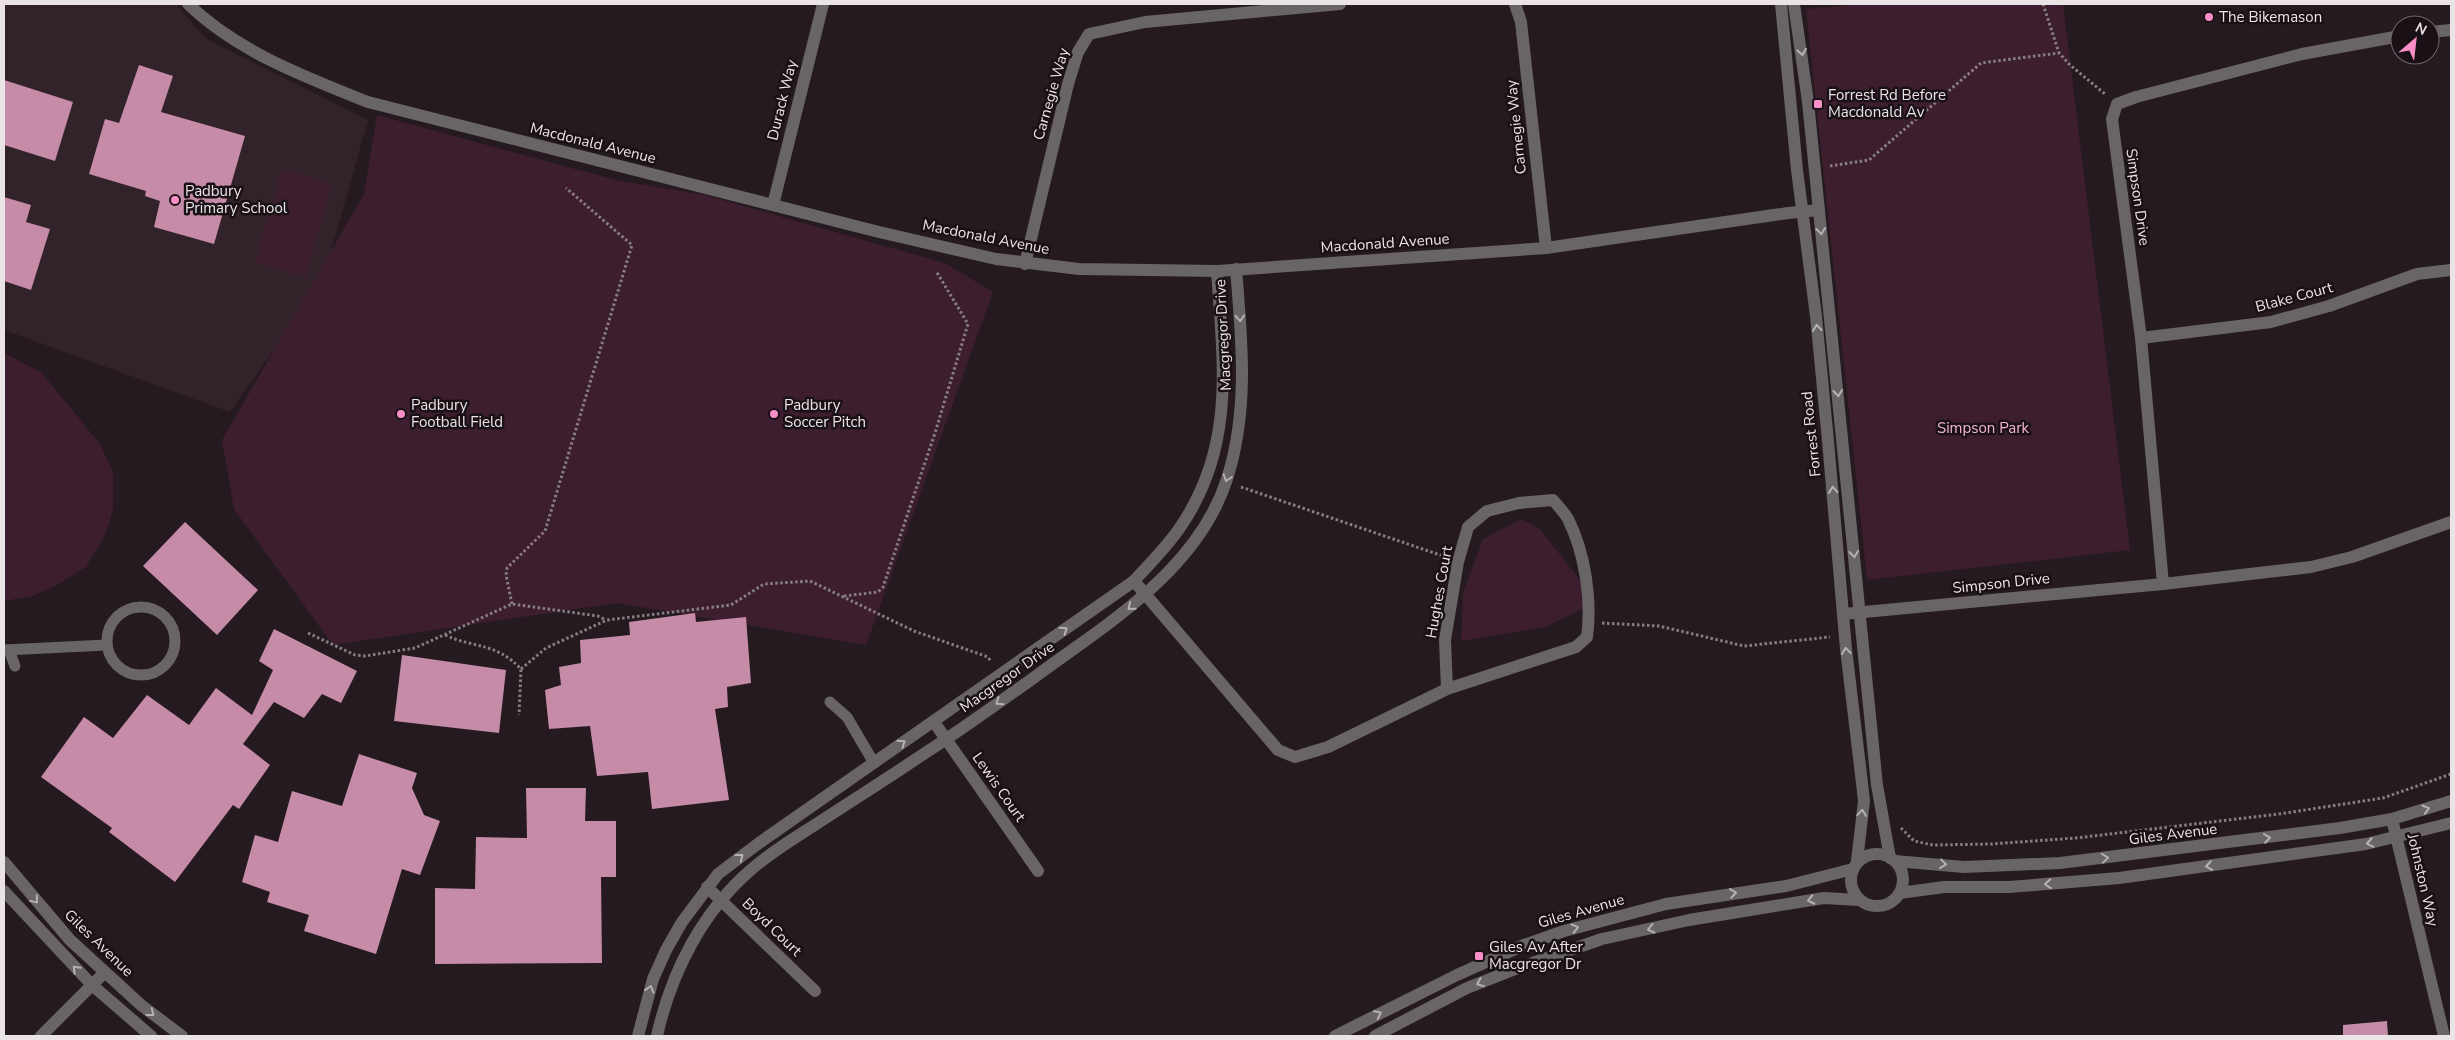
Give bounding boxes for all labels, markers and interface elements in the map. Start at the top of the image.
place label: The Bikemason [2219,7,2322,27]
marker: The Bikemason [2203,11,2215,23]
north arrow [2390,15,2440,65]
text: N [2412,18,2430,40]
street label: Carnegie Way [1028,45,1074,142]
one-way arrow [1796,48,1807,56]
street label: Durack Way [762,57,802,142]
street label: Carnegie Way [1501,78,1531,175]
place label: Forrest Rd Before Macdonald Av [1828,85,1946,122]
marker: Forrest Rd Before Macdonald Av [1812,98,1824,110]
street label: Macdonald Avenue [528,118,658,168]
street label: Simpson Drive [2121,147,2155,247]
place label: Padbury Primary School [185,181,288,218]
marker: Padbury Primary School [169,194,181,206]
street label: Macdonald Avenue [921,215,1051,259]
one-way arrow [1815,227,1826,235]
street label: Macdonald Avenue [1320,229,1450,257]
street label: Blake Court [2253,277,2335,317]
street label: Macgregor Drive [1210,279,1236,391]
one-way arrow [1234,314,1245,322]
one-way arrow [1812,324,1823,332]
one-way arrow [1832,389,1843,397]
street label: Forrest Road [1797,390,1825,478]
place label: Padbury Football Field [411,395,503,432]
place label: Padbury Soccer Pitch [784,395,866,432]
marker: Padbury Football Field [395,408,407,420]
marker: Padbury Soccer Pitch [768,408,780,420]
park label: Simpson Park [1937,418,2030,438]
one-way arrow [1222,474,1232,482]
one-way arrow [1828,485,1839,493]
street label: Hughes Court [1421,543,1457,640]
one-way arrow [1848,551,1859,559]
street label: Simpson Drive [1951,568,2051,598]
one-way arrow [1128,601,1137,609]
one-way arrow [1058,627,1067,636]
street label: Macgregor Drive [956,637,1058,717]
one-way arrow [1841,647,1852,655]
one-way arrow [995,696,1005,705]
one-way arrow [896,740,906,749]
street label: Lewis Court [968,748,1031,826]
one-way arrow [2422,805,2430,815]
one-way arrow [1856,809,1867,817]
street label: Giles Avenue [2128,819,2218,849]
street label: Johnston Way [2402,831,2443,929]
one-way arrow [2263,833,2271,844]
one-way arrow [2366,838,2374,848]
one-way arrow [2102,853,2110,864]
one-way arrow [734,854,743,862]
one-way arrow [1940,858,1948,869]
one-way arrow [2205,860,2213,871]
one-way arrow [2043,878,2051,889]
one-way arrow [1729,888,1737,898]
street label: Giles Avenue [1536,889,1626,933]
street label: Boyd Court [738,893,807,961]
one-way arrow [29,894,37,903]
one-way arrow [1807,894,1816,905]
street label: Giles Avenue [60,905,138,981]
one-way arrow [1647,923,1656,934]
one-way arrow [1570,924,1578,934]
place label: Giles Av After Macgregor Dr [1489,937,1584,974]
marker: Giles Av After Macgregor Dr [1473,950,1485,962]
one-way arrow [72,966,81,975]
one-way arrow [1476,977,1485,987]
one-way arrow [645,985,655,994]
one-way arrow [145,1007,154,1015]
one-way arrow [1373,1010,1382,1020]

